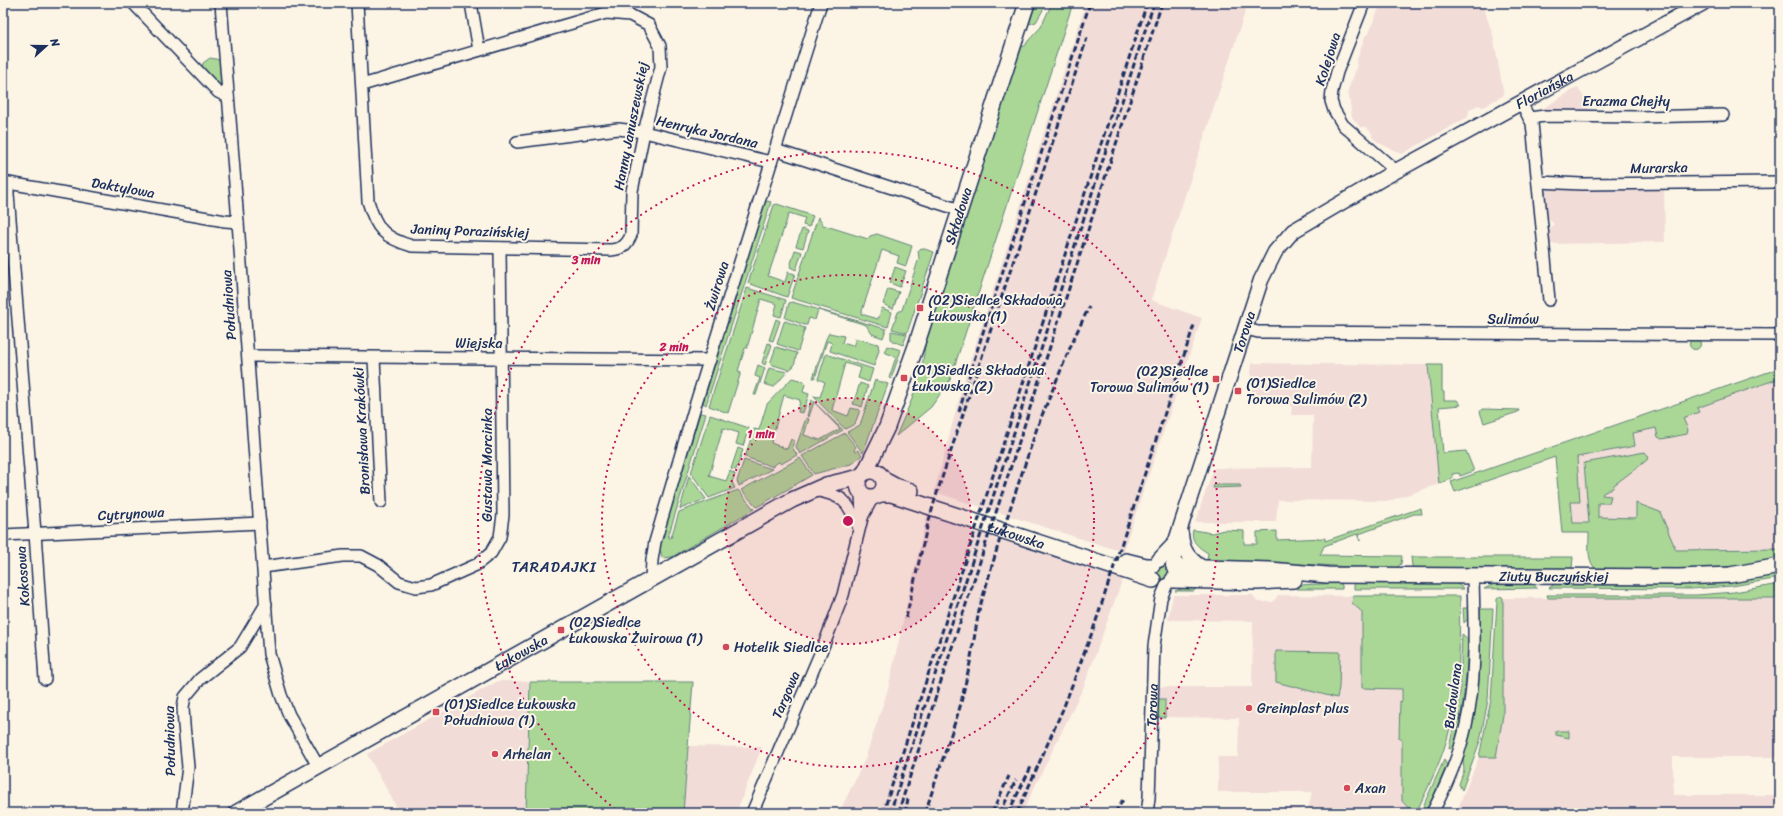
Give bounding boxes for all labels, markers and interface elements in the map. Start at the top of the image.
north arrow [26,26,66,66]
street label: Kolejowa [1308,29,1348,89]
text: N [44,35,65,50]
street label: Hanny Januszewskiej [606,59,656,192]
street label: Floriańska [1511,64,1578,116]
street label: Erazma Chejły [1582,89,1671,114]
street label: Henryka Jordana [654,108,761,156]
street label: Murarska [1630,155,1688,181]
street label: Daktylowa [89,170,157,206]
street label: Składowa [937,184,979,248]
street label: Janiny Porazińskiej [409,216,530,246]
text: 3 min [571,249,601,271]
street label: Żwirowa [698,258,736,314]
street label: Południowa [214,268,244,341]
place label: (02)Siedlce Składowa Łukowska (1) [928,288,1062,329]
marker: (02)Siedlce Składowa Łukowska (1) [915,303,925,313]
street label: Sulimów [1487,307,1539,332]
street label: Torowa [1225,308,1263,356]
street label: Wiejska [455,331,503,356]
text: 2 min [658,336,689,358]
place label: (01)Siedlce Składowa Łukowska (2) [912,358,1044,399]
place label: (02)Siedlce Torowa Sulimów (1) [1090,359,1209,400]
street label: Bronisława Krakówki [346,366,378,495]
place label: (01)Siedlce Torowa Sulimów (2) [1246,371,1367,412]
marker: (01)Siedlce Składowa Łukowska (2) [899,373,909,383]
marker: (02)Siedlce Torowa Sulimów (1) [1211,374,1221,384]
marker: (01)Siedlce Torowa Sulimów (2) [1233,386,1243,396]
street label: Gustawa Morcinka [475,408,500,522]
text: 1 min [747,423,775,445]
street label: Cytrynowa [97,500,166,528]
centre of rings [841,514,855,528]
street label: Łukowska [985,514,1048,556]
street label: Kokosowa [8,545,38,607]
district label: TARADAJKI [511,554,597,580]
street label: Ziuty Buczyńskiej [1499,563,1609,589]
place label: (02)Siedlce Łukowska Żwirowa (1) [569,610,703,651]
marker: (02)Siedlce Łukowska Żwirowa (1) [556,625,566,635]
street label: Łukowska [489,627,553,678]
place label: Hotelik Siedlce [734,635,828,660]
marker: Hotelik Siedlce [721,642,731,652]
street label: Budowlana [1437,662,1469,730]
street label: Targowa [765,667,807,723]
street label: Torowa [1139,683,1165,727]
place label: (01)Siedlce Łukowska Południowa (1) [444,692,576,733]
place label: Greinplast plus [1257,696,1349,721]
marker: Greinplast plus [1244,703,1254,713]
street label: Południowa [157,705,183,776]
marker: (01)Siedlce Łukowska Południowa (1) [431,707,441,717]
place label: Arhelan [502,742,551,767]
marker: Arhelan [490,749,500,759]
place label: Axan [1354,776,1386,801]
marker: Axan [1342,783,1352,793]

